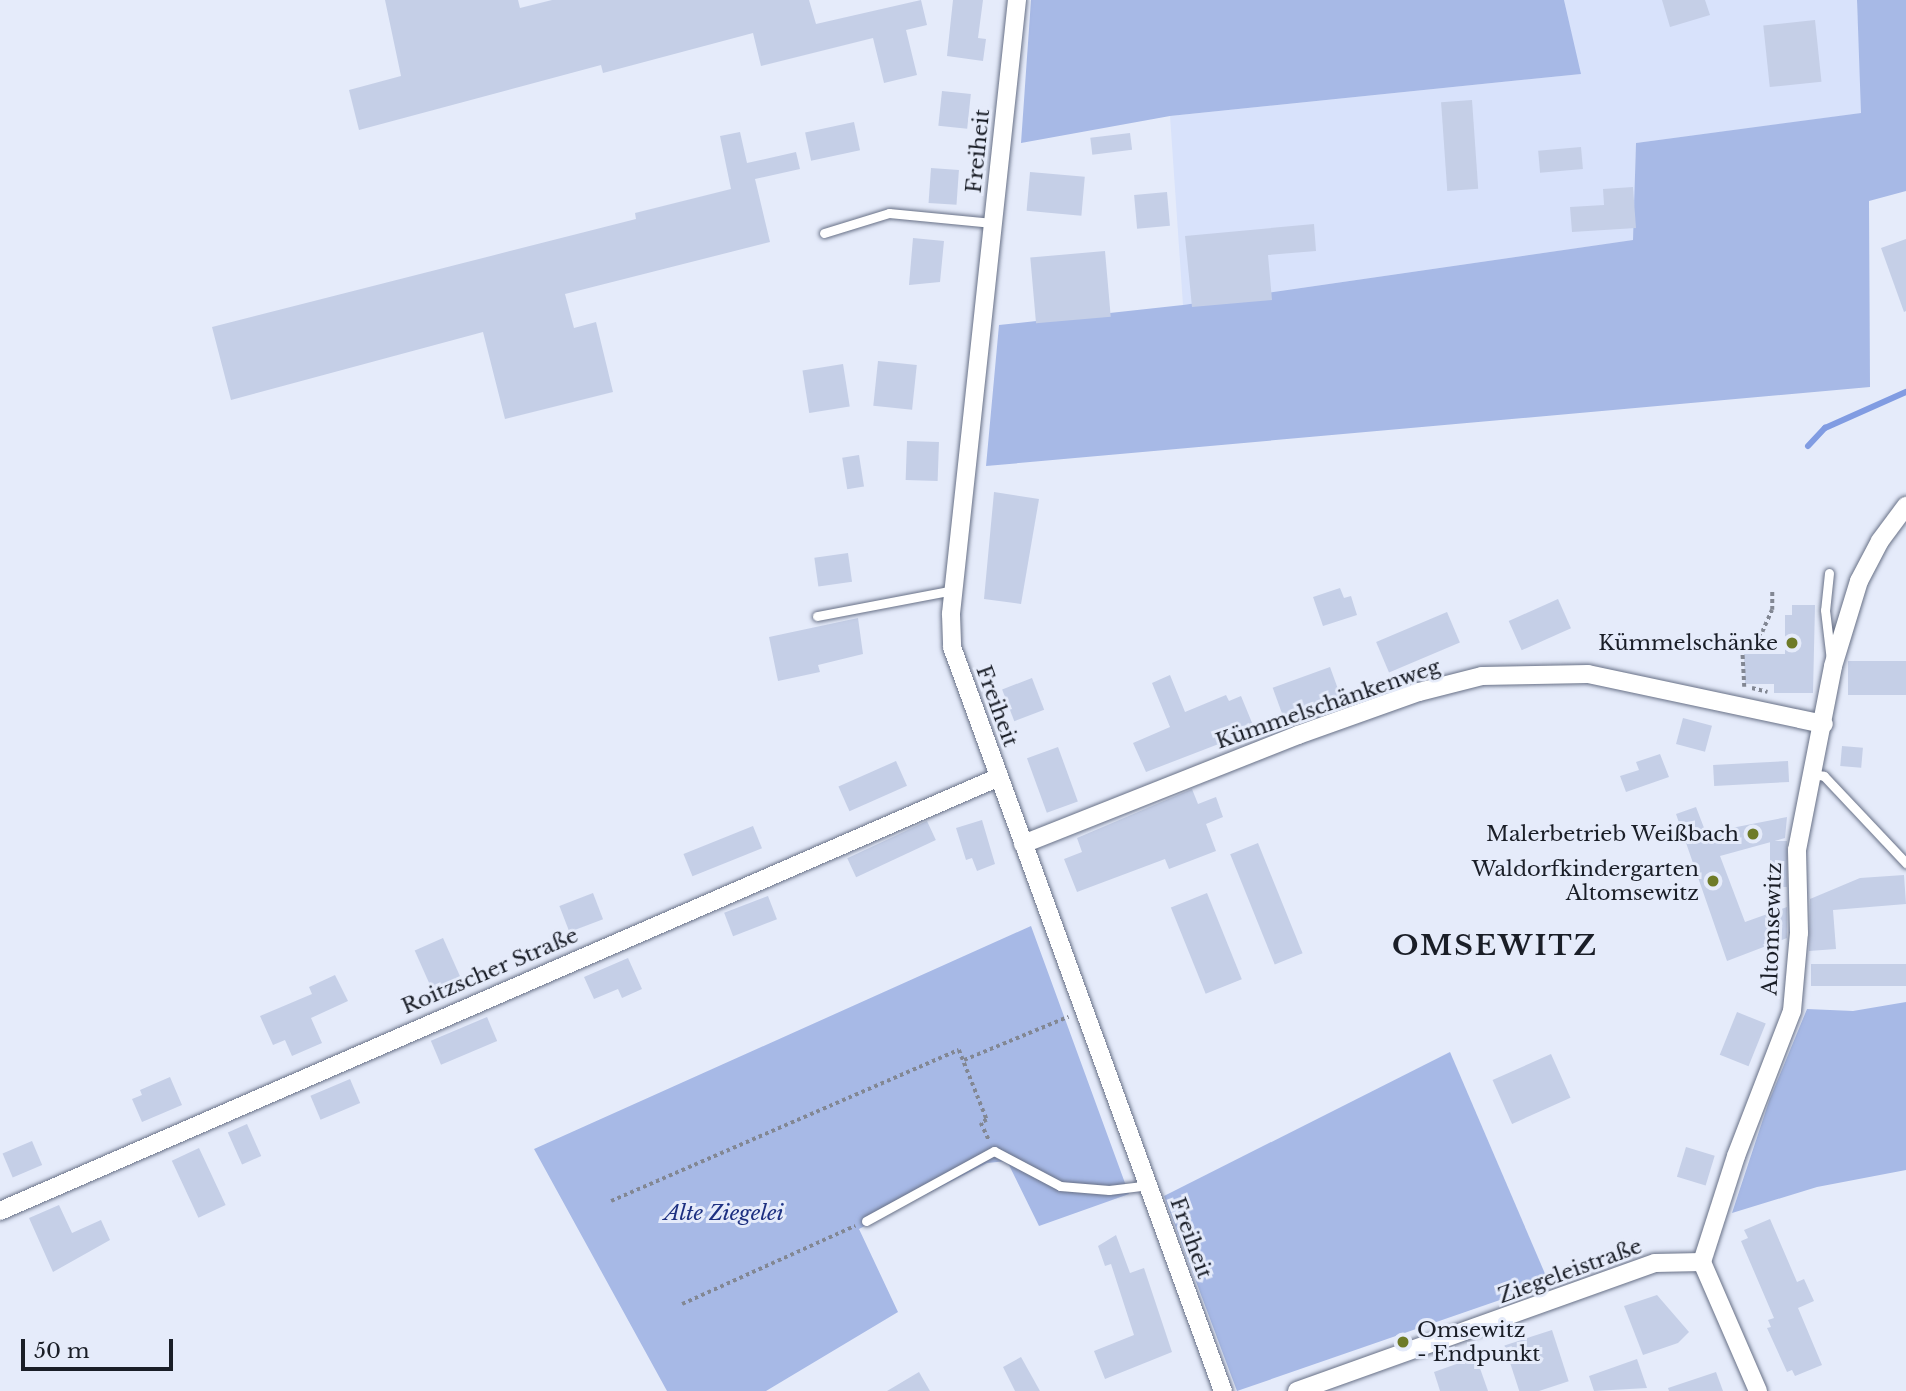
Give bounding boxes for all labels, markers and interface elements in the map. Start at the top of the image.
street label: Freiheit [961,108,995,194]
place label: Kümmelschänke [1598,630,1778,656]
marker: Kümmelschänke [1784,635,1800,651]
street label: Kümmelschänkenweg [1212,654,1444,754]
street label: Freiheit [971,662,1023,750]
place label: Malerbetrieb Weißbach [1485,821,1739,847]
marker: Malerbetrieb Weißbach [1745,826,1761,842]
place label: Waldorfkindergarten Altomsewitz [1472,856,1699,906]
street label: Altomsewitz [1757,862,1787,996]
marker: Waldorfkindergarten Altomsewitz [1705,873,1721,889]
street label: Roitzscher Straße [398,922,582,1020]
district label: OMSEWITZ [1393,929,1597,963]
street label: Freiheit [1165,1194,1217,1282]
park label: Alte Ziegelei [664,1200,784,1226]
street label: Ziegeleistraße [1495,1233,1645,1309]
place label: Omsewitz - Endpunkt [1417,1317,1540,1367]
scale bar [24,1324,177,1368]
marker: Omsewitz - Endpunkt [1395,1334,1411,1350]
text: 50 m [34,1338,89,1364]

